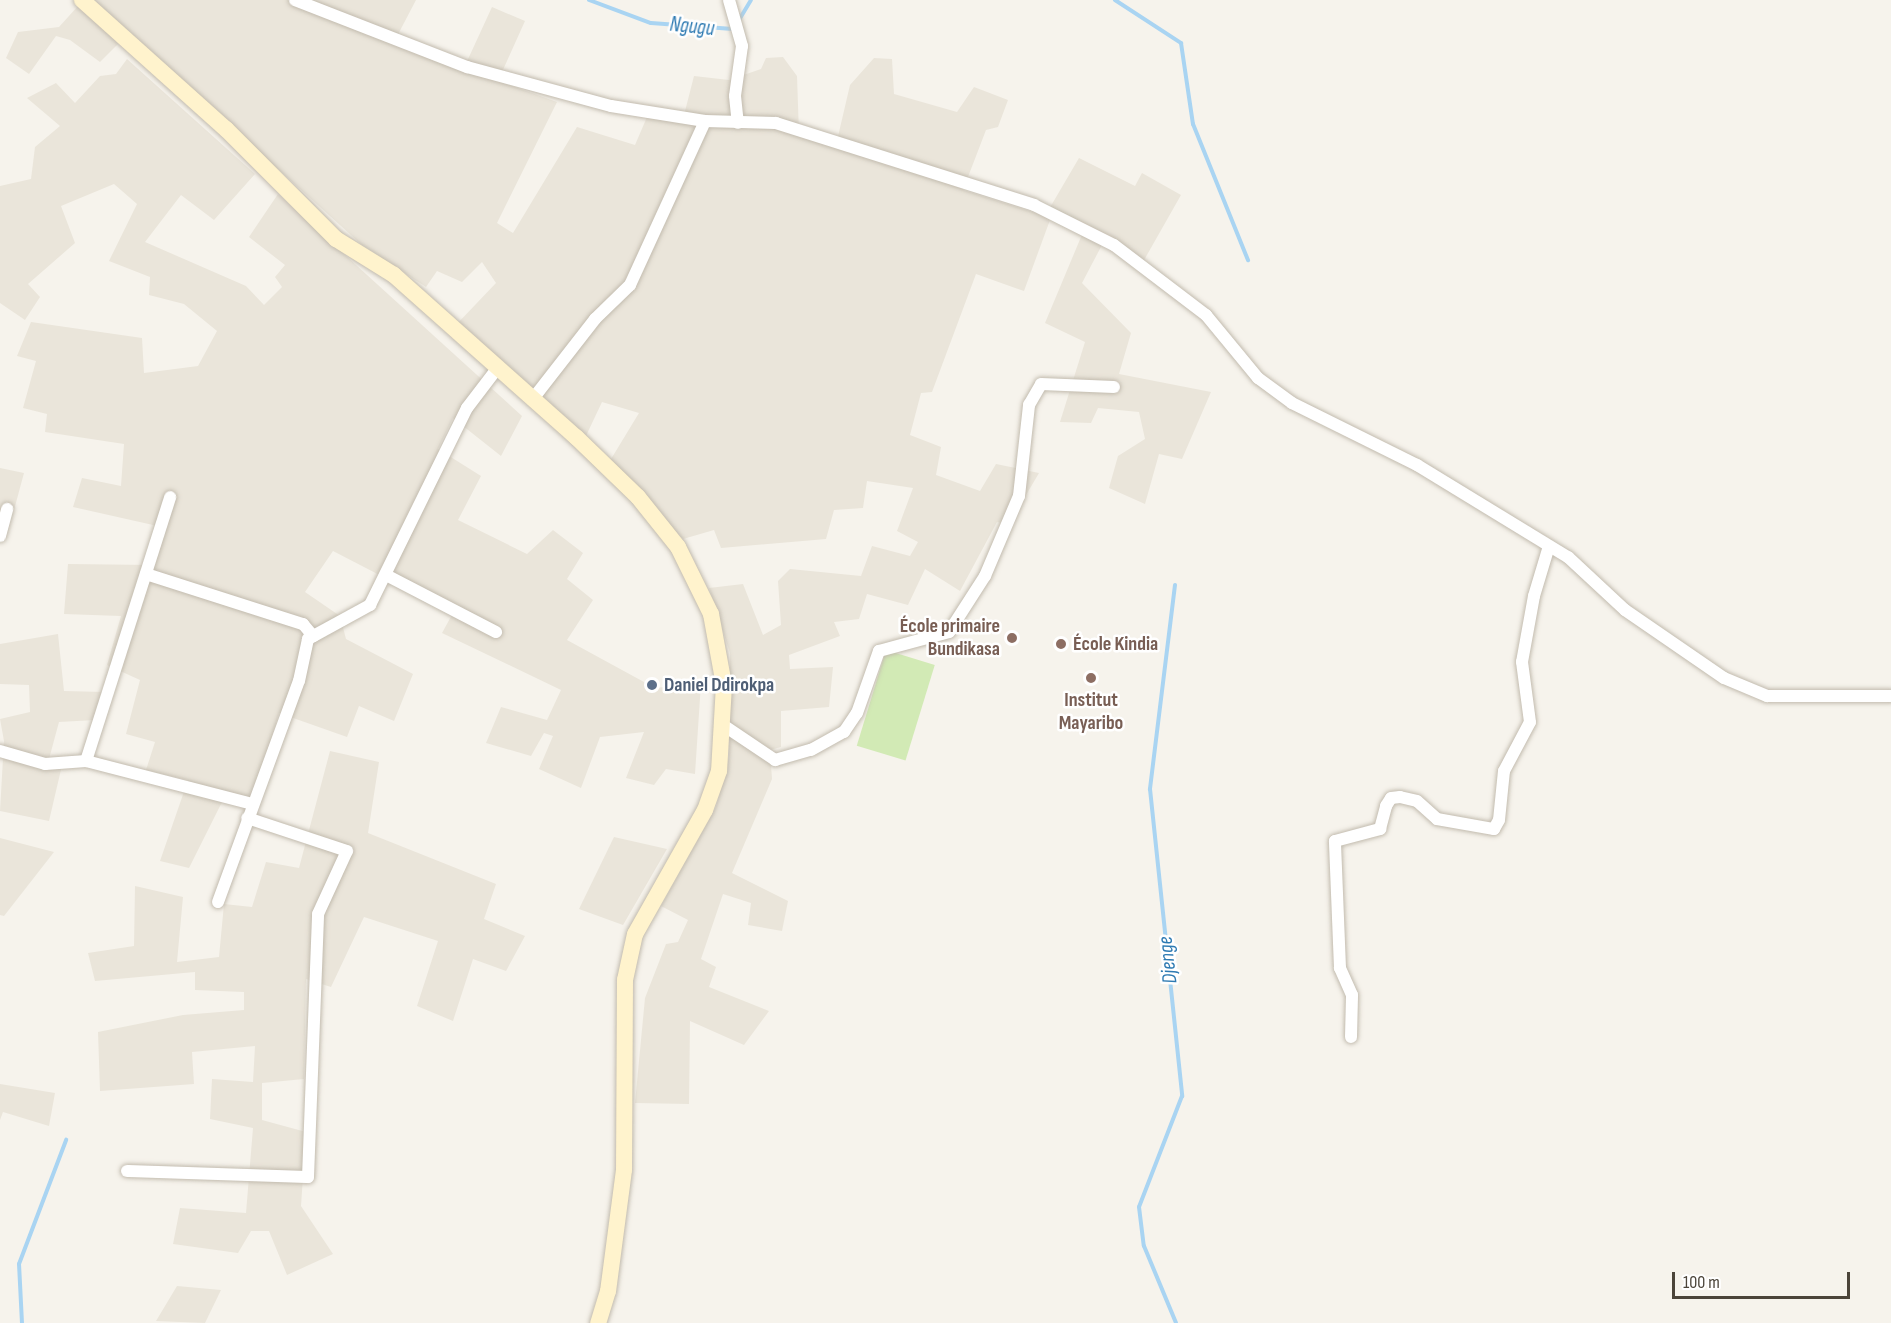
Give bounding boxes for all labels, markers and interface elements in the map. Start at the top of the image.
water label: Ngugu [668,12,716,42]
place label: École primaire Bundikasa [900,614,1000,661]
marker: École primaire Bundikasa [1005,631,1019,645]
place label: École Kindia [1073,632,1158,656]
marker: École Kindia [1054,637,1068,651]
marker: Institut Mayaribo [1084,671,1098,685]
place label: Daniel Ddirokpa [664,673,774,697]
marker: Daniel Ddirokpa [645,678,659,692]
place label: Institut Mayaribo [1059,688,1123,735]
water label: Djenge [1153,935,1183,985]
scale bar [1675,1260,1854,1298]
text: 100 m [1683,1272,1720,1293]

